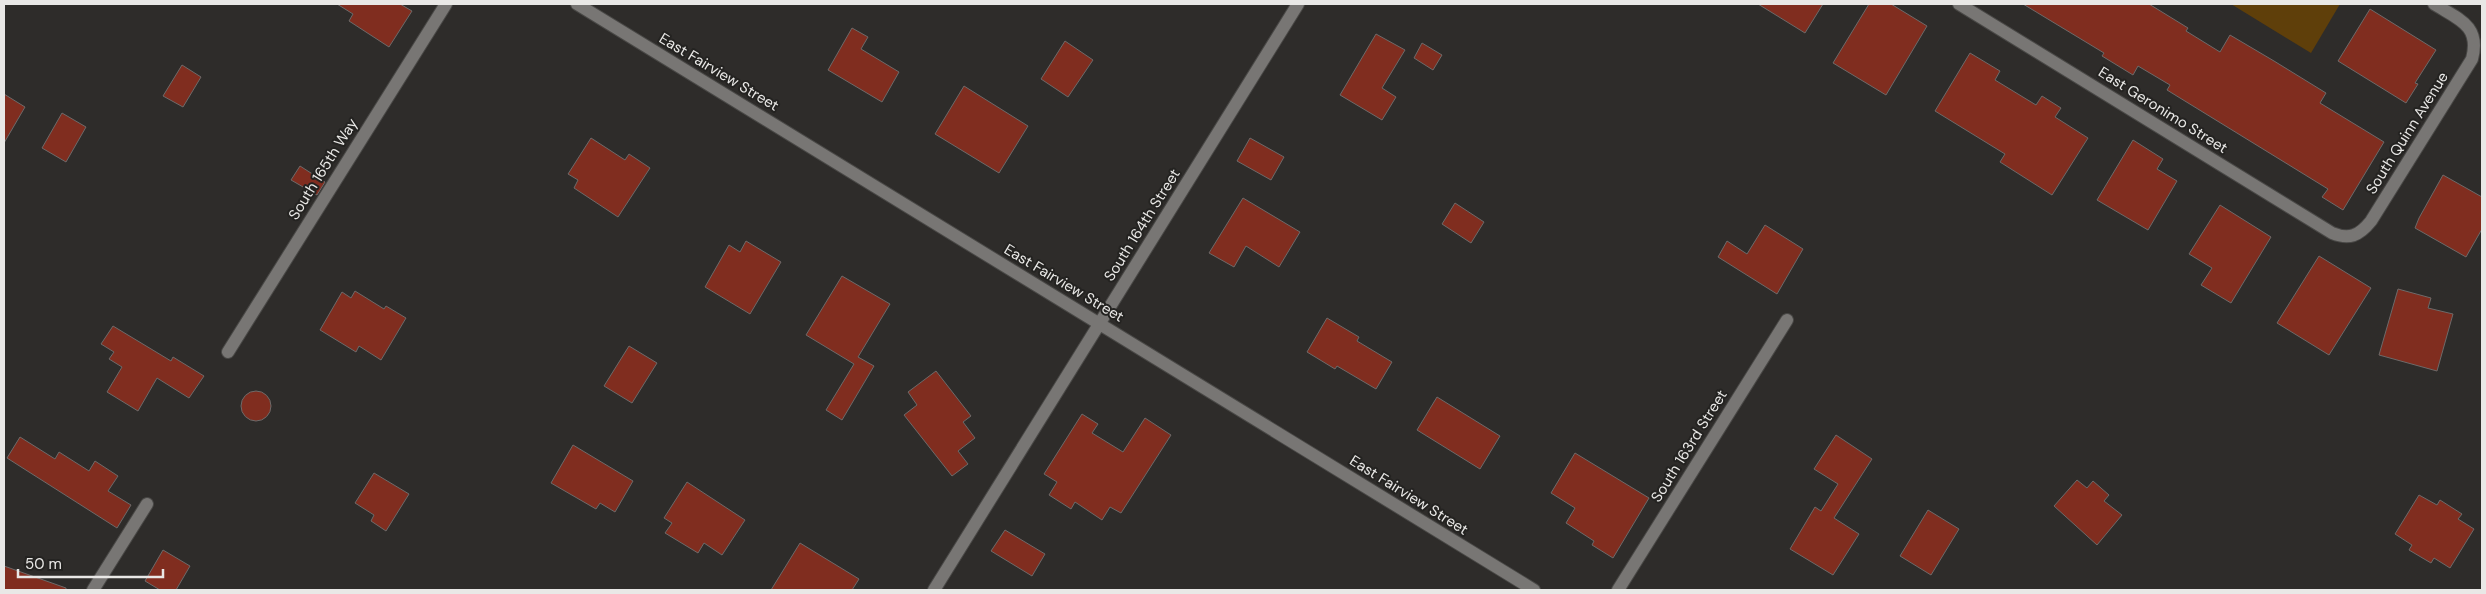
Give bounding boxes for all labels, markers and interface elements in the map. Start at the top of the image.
street label: East Fairview Street [655,28,783,116]
street label: East Geronimo Street [2095,62,2231,158]
street label: South Quinn Avenue [2361,68,2453,198]
street label: South 165th Way [284,114,363,224]
street label: South 164th Street [1099,165,1185,285]
street label: East Fairview Street [1000,239,1128,327]
street label: South 163rd Street [1646,386,1732,506]
street label: East Fairview Street [1346,450,1472,540]
scale bar [18,546,162,578]
text: 50 m [25,554,62,574]

